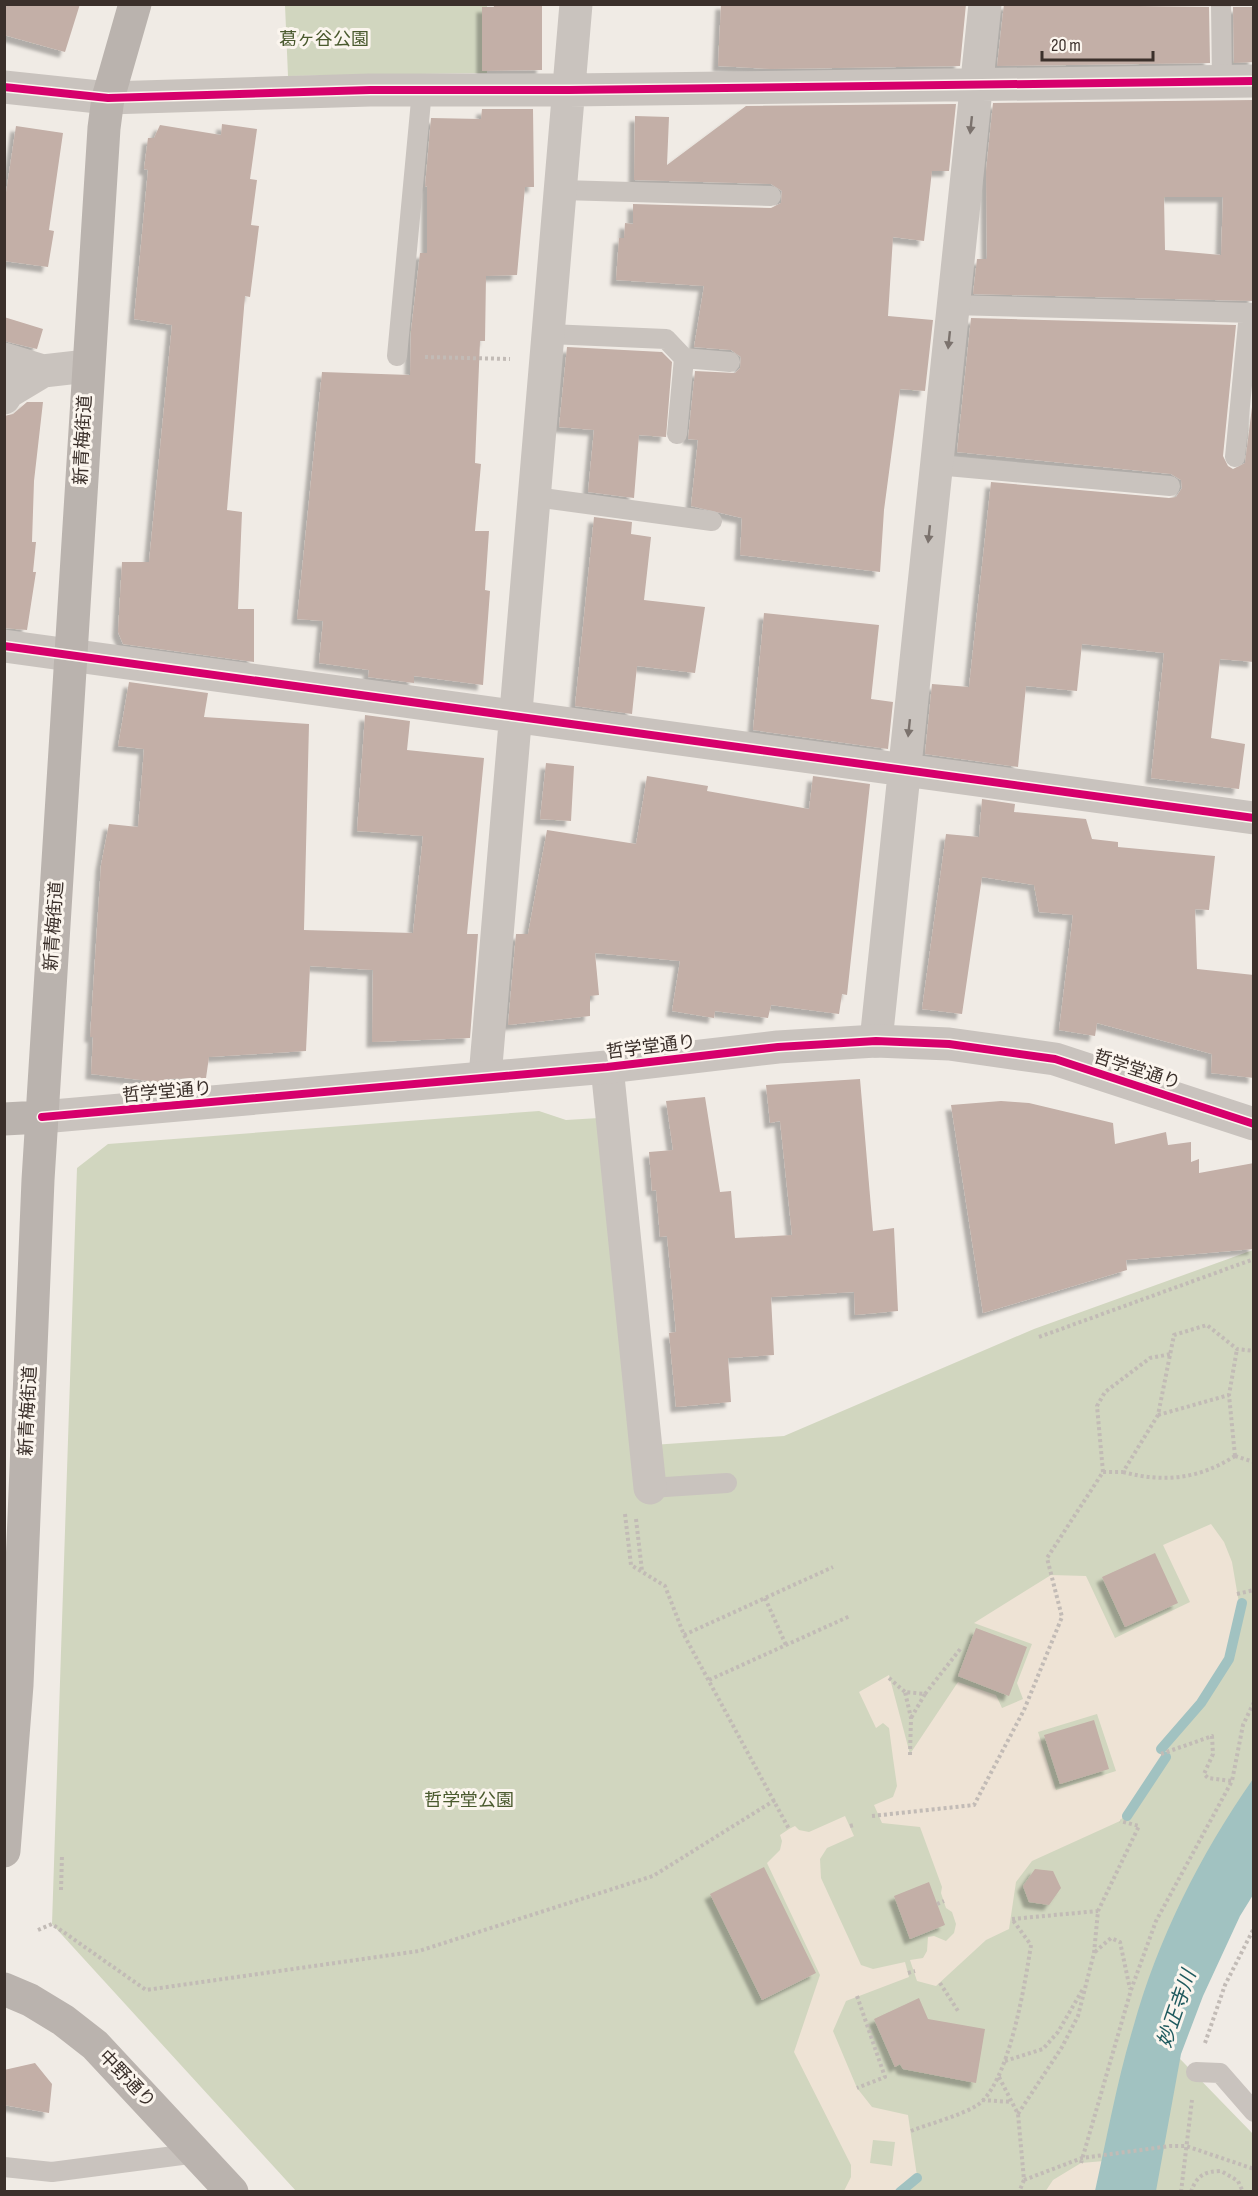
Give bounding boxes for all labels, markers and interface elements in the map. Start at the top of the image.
scale bar [1042,24,1153,62]
park label: 葛ヶ谷公園 [279,29,369,50]
text: 20 m [1051,35,1081,56]
one-way arrow [966,116,976,135]
one-way arrow [944,331,954,350]
street label: 新青梅街道 [70,395,96,485]
one-way arrow [924,525,934,544]
one-way arrow [904,718,914,737]
street label: 新青梅街道 [40,880,68,972]
street label: 哲学堂通り [605,1031,697,1063]
street label: 哲学堂通り [1091,1046,1183,1094]
street label: 哲学堂通り [121,1078,213,1106]
street label: 新青梅街道 [15,1366,41,1456]
park label: 哲学堂公園 [424,1790,514,1811]
water label: 妙正寺川 [1153,1965,1202,2051]
street label: 中野通り [94,2046,160,2112]

